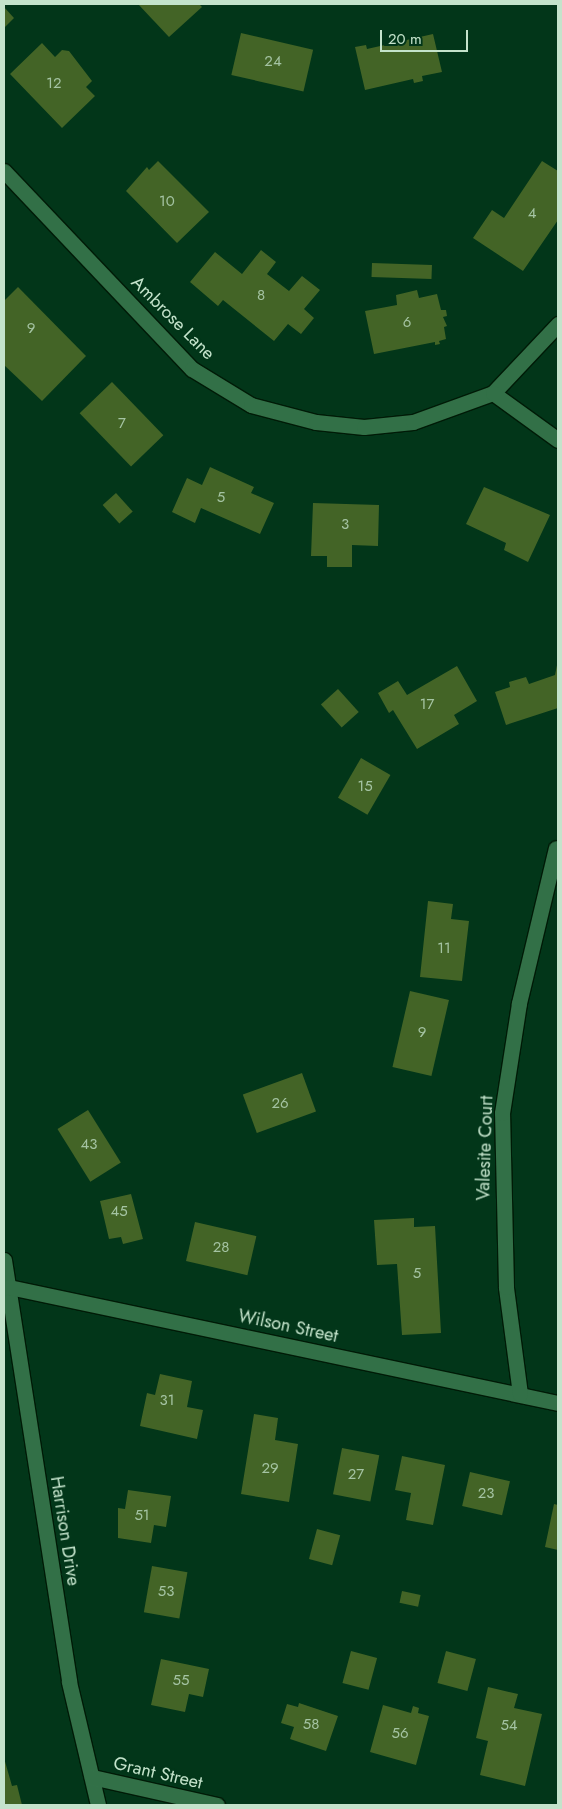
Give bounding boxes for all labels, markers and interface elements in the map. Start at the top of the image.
scale bar [382,20,470,52]
text: 20 m [388,28,422,50]
house number: 24 [264,53,282,71]
house number: 12 [46,75,62,93]
house number: 10 [159,193,175,211]
house number: 4 [528,205,536,223]
street label: Ambrose Lane [127,272,219,364]
house number: 8 [257,287,265,305]
house number: 6 [403,314,411,332]
house number: 9 [27,320,35,338]
house number: 7 [118,415,126,433]
house number: 5 [217,489,225,507]
house number: 3 [341,516,349,534]
house number: 17 [420,696,434,714]
house number: 15 [357,778,373,796]
house number: 11 [437,940,451,958]
house number: 9 [418,1024,426,1042]
house number: 26 [271,1095,289,1113]
street label: Valesite Court [472,1095,498,1201]
house number: 43 [81,1136,97,1154]
house number: 45 [110,1203,128,1221]
house number: 28 [213,1239,229,1257]
house number: 5 [413,1265,421,1283]
street label: Wilson Street [236,1305,340,1347]
house number: 31 [160,1392,174,1410]
house number: 29 [261,1460,279,1478]
house number: 27 [348,1466,364,1484]
street label: Harrison Drive [46,1475,84,1587]
house number: 23 [478,1485,494,1503]
house number: 51 [134,1507,150,1525]
house number: 53 [158,1583,174,1601]
house number: 55 [173,1672,189,1690]
house number: 58 [303,1716,319,1734]
house number: 54 [500,1717,518,1735]
house number: 56 [391,1725,409,1743]
street label: Grant Street [111,1752,205,1794]

